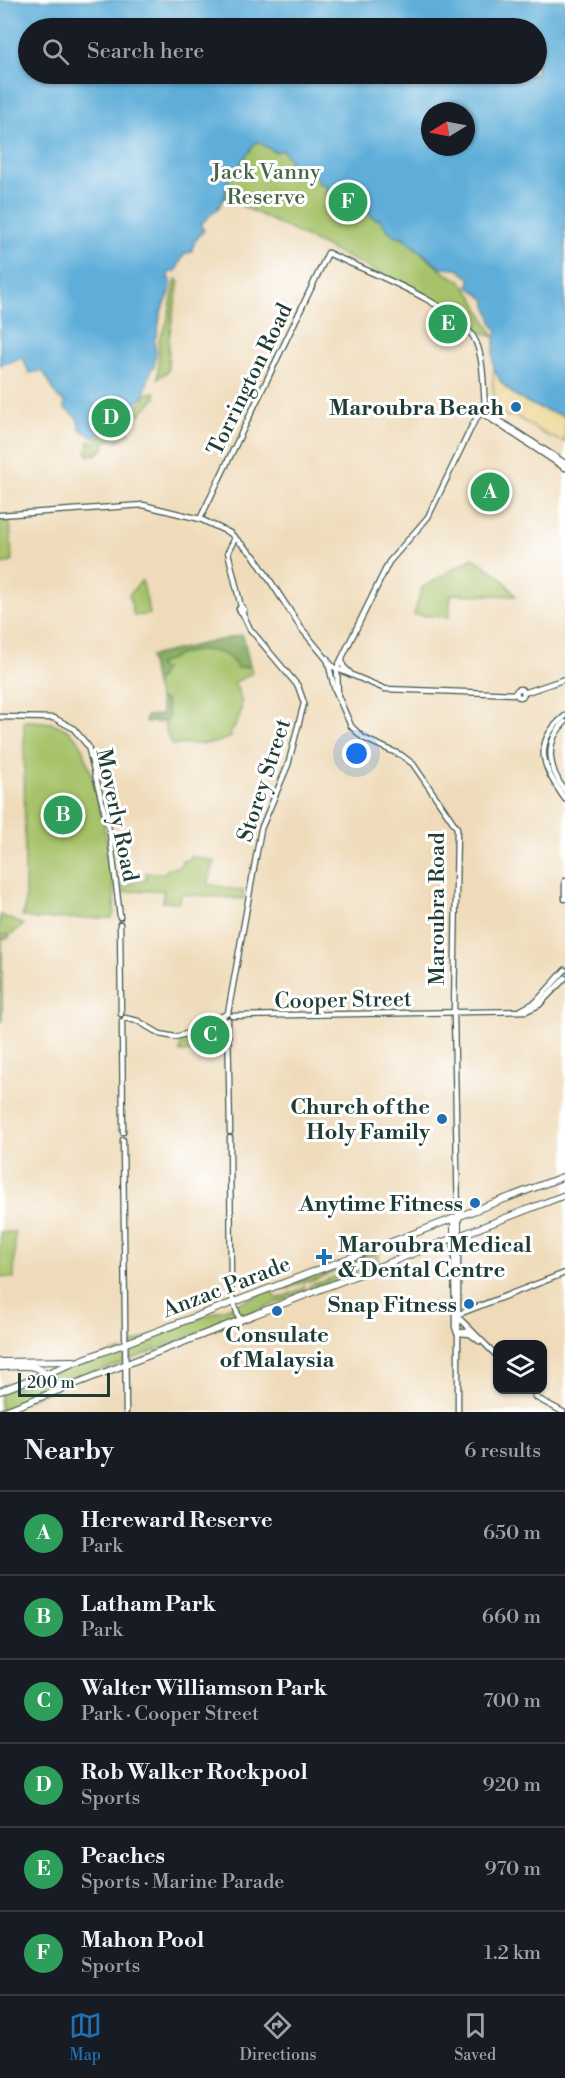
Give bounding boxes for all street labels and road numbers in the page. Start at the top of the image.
street label: Torrington Road [202,299,299,460]
street label: Storey Street [232,715,297,845]
street label: Moverly Road [89,746,144,885]
street label: Maroubra Road [424,832,451,986]
street label: Cooper Street [274,986,412,1015]
street label: Anzac Parade [158,1251,294,1325]

